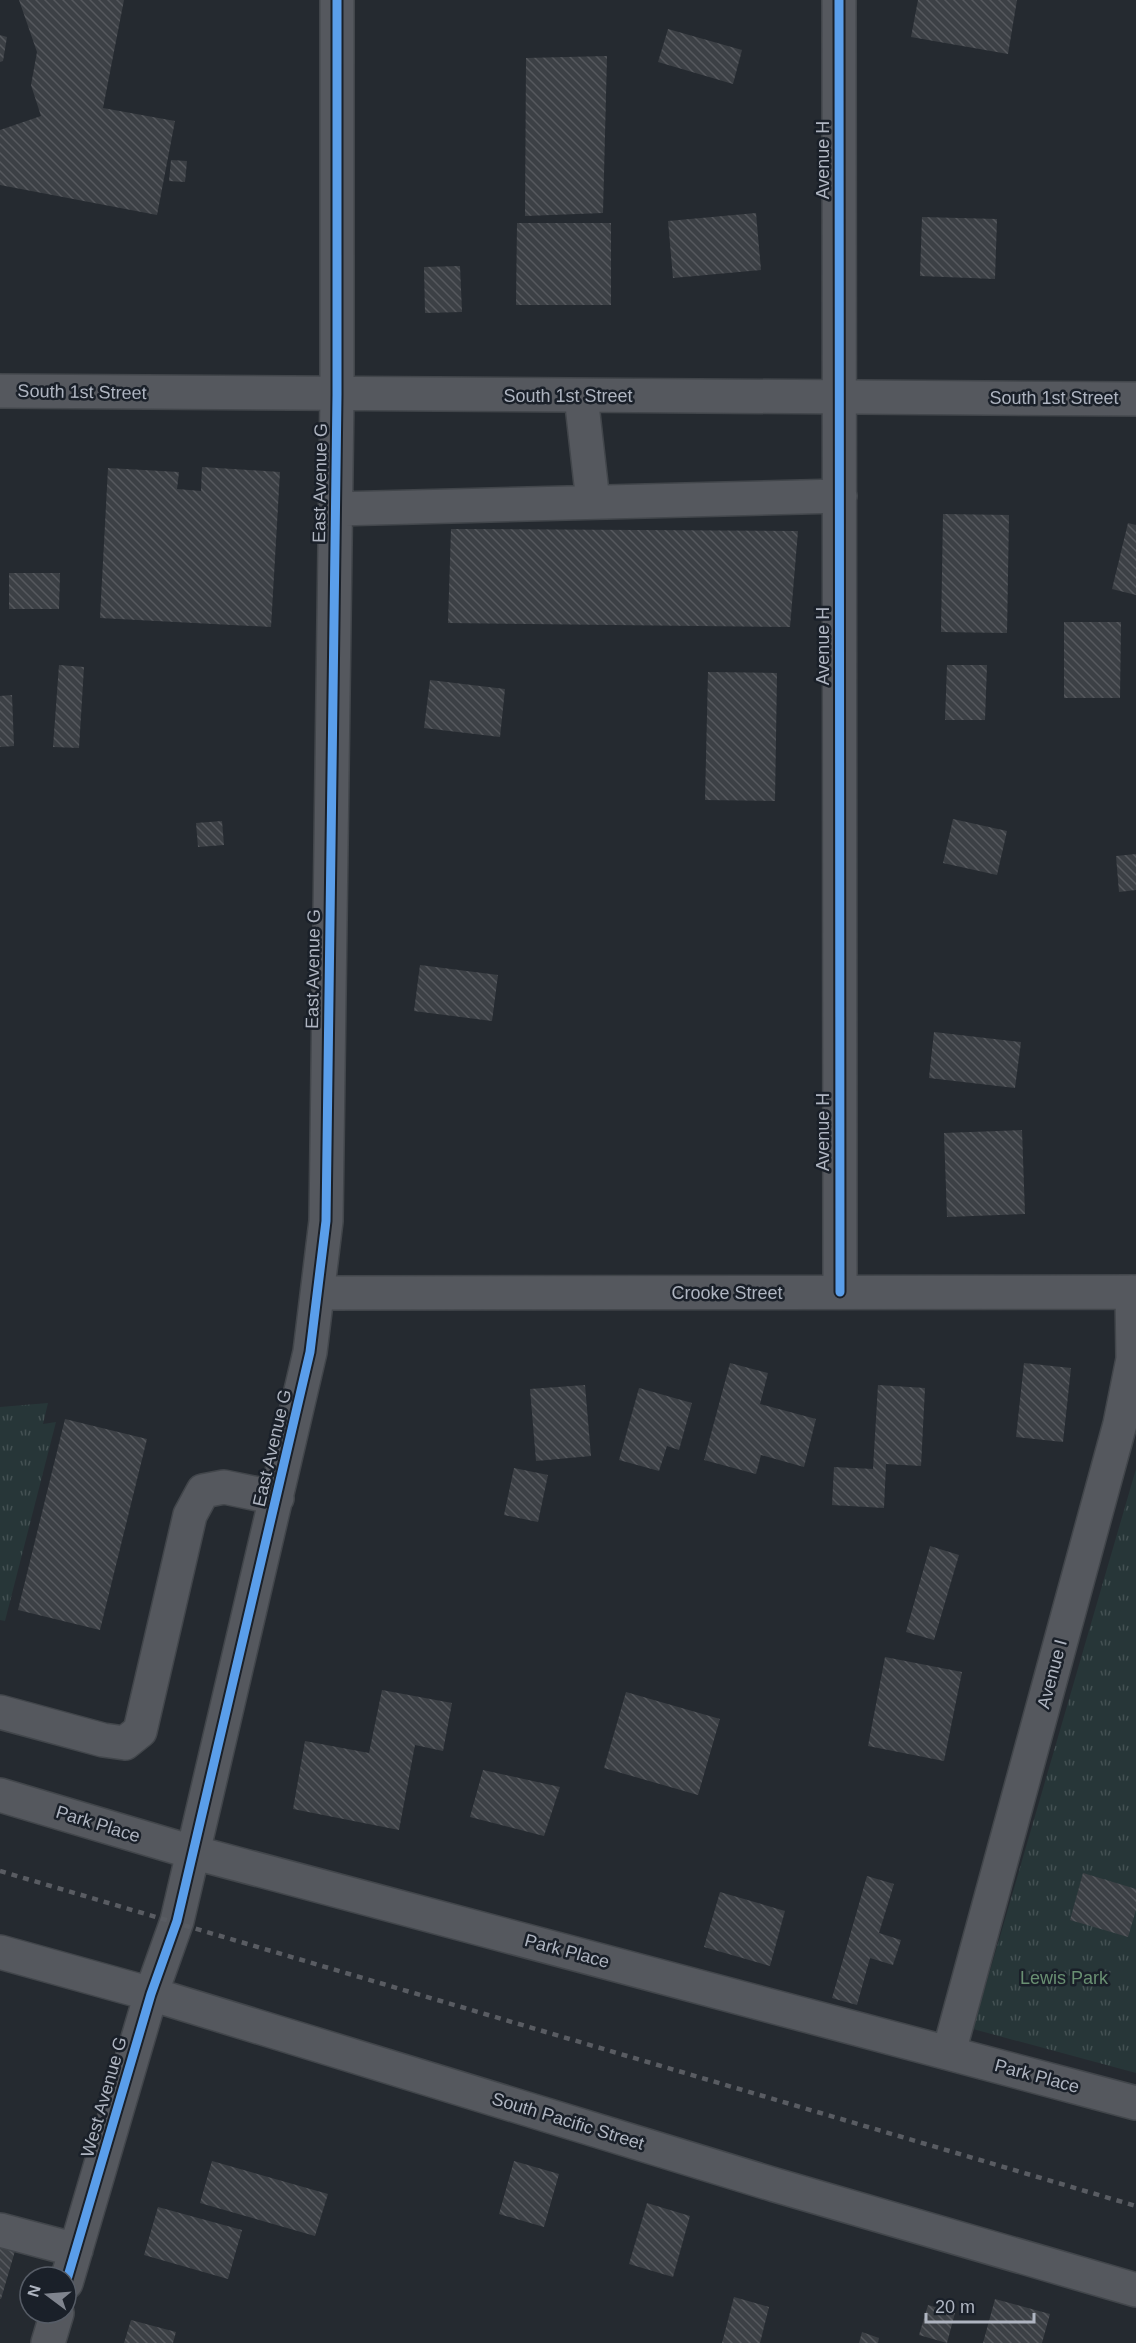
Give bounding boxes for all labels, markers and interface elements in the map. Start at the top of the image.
street label: Avenue H [813,121,833,199]
street label: South 1st Street [17,381,147,403]
street label: South 1st Street [503,386,633,406]
street label: South 1st Street [989,388,1119,408]
street label: East Avenue G [309,423,331,543]
street label: Avenue H [813,607,833,685]
street label: East Avenue G [302,909,324,1029]
street label: Avenue H [813,1093,833,1171]
street label: Crooke Street [671,1283,783,1303]
street label: East Avenue G [249,1387,295,1509]
street label: Avenue I [1033,1637,1071,1711]
street label: Park Place [53,1802,143,1846]
street label: Park Place [522,1930,612,1972]
park label: Lewis Park [1020,1968,1109,1988]
street label: West Avenue G [77,2034,131,2160]
street label: Park Place [992,2055,1082,2097]
street label: South Pacific Street [489,2088,647,2154]
north arrow [18,2265,78,2325]
text: N [24,2283,44,2299]
scale bar [926,2286,1034,2324]
text: 20 m [935,2297,975,2317]

